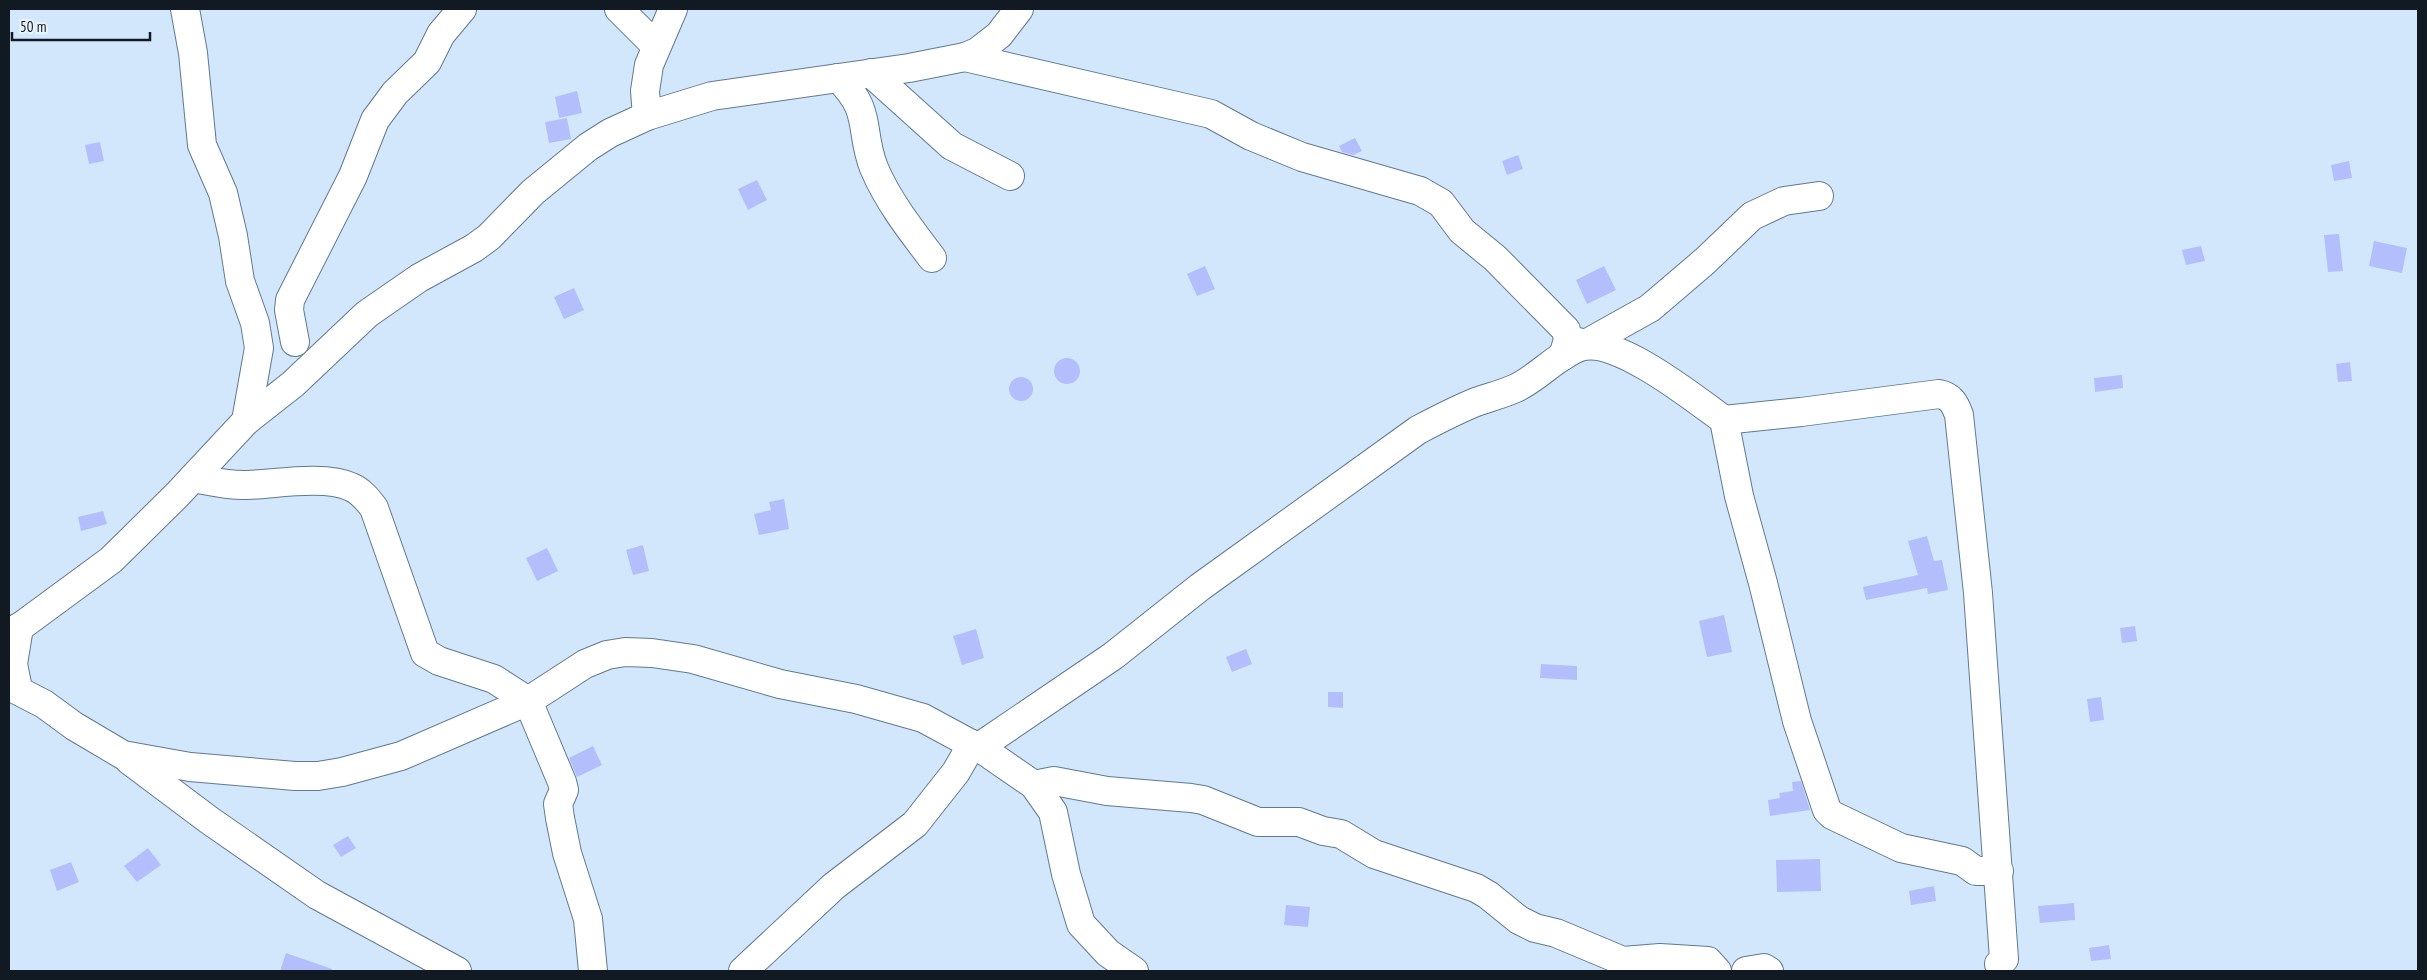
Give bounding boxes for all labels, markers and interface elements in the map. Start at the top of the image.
scale bar [12,10,150,42]
text: 50 m [20,17,46,36]

